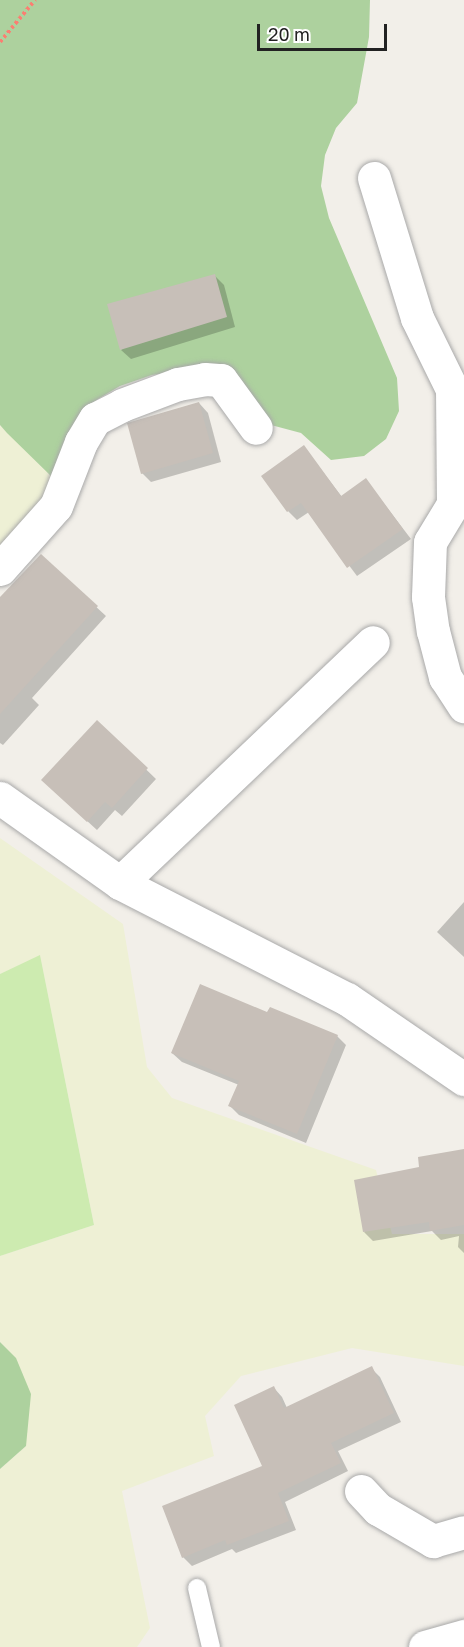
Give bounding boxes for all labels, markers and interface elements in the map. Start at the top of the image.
scale bar [260,12,390,50]
text: 20 m [268,23,310,45]

